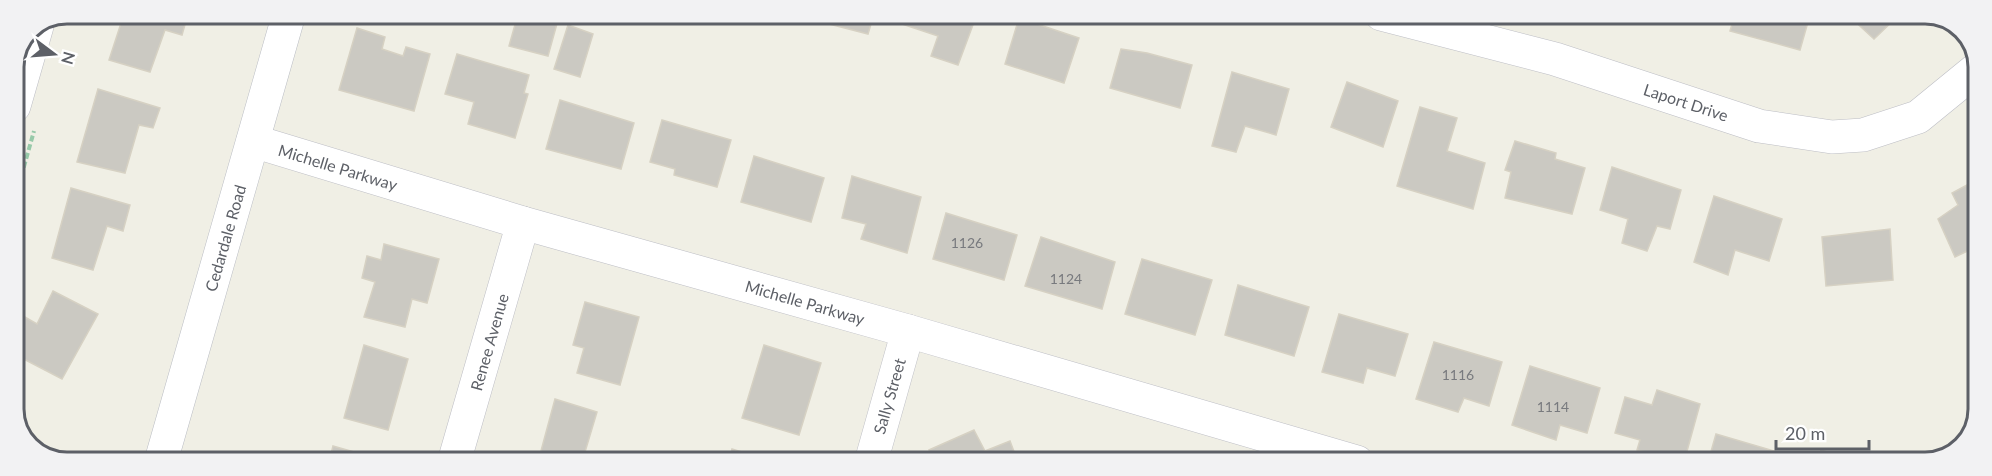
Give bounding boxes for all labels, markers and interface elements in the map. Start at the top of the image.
north arrow [24,24,84,84]
text: N [58,50,80,67]
street label: Laport Drive [1641,79,1731,125]
street label: Michelle Parkway [276,140,401,194]
street label: Cedardale Road [201,182,249,294]
house number: 1126 [951,234,983,251]
house number: 1124 [1050,270,1082,287]
street label: Michelle Parkway [743,276,868,328]
street label: Renee Avenue [466,291,512,393]
street label: Sally Street [869,356,909,436]
house number: 1116 [1442,366,1474,383]
house number: 1114 [1537,398,1569,415]
scale bar [1776,413,1869,451]
text: 20 m [1785,422,1825,444]

